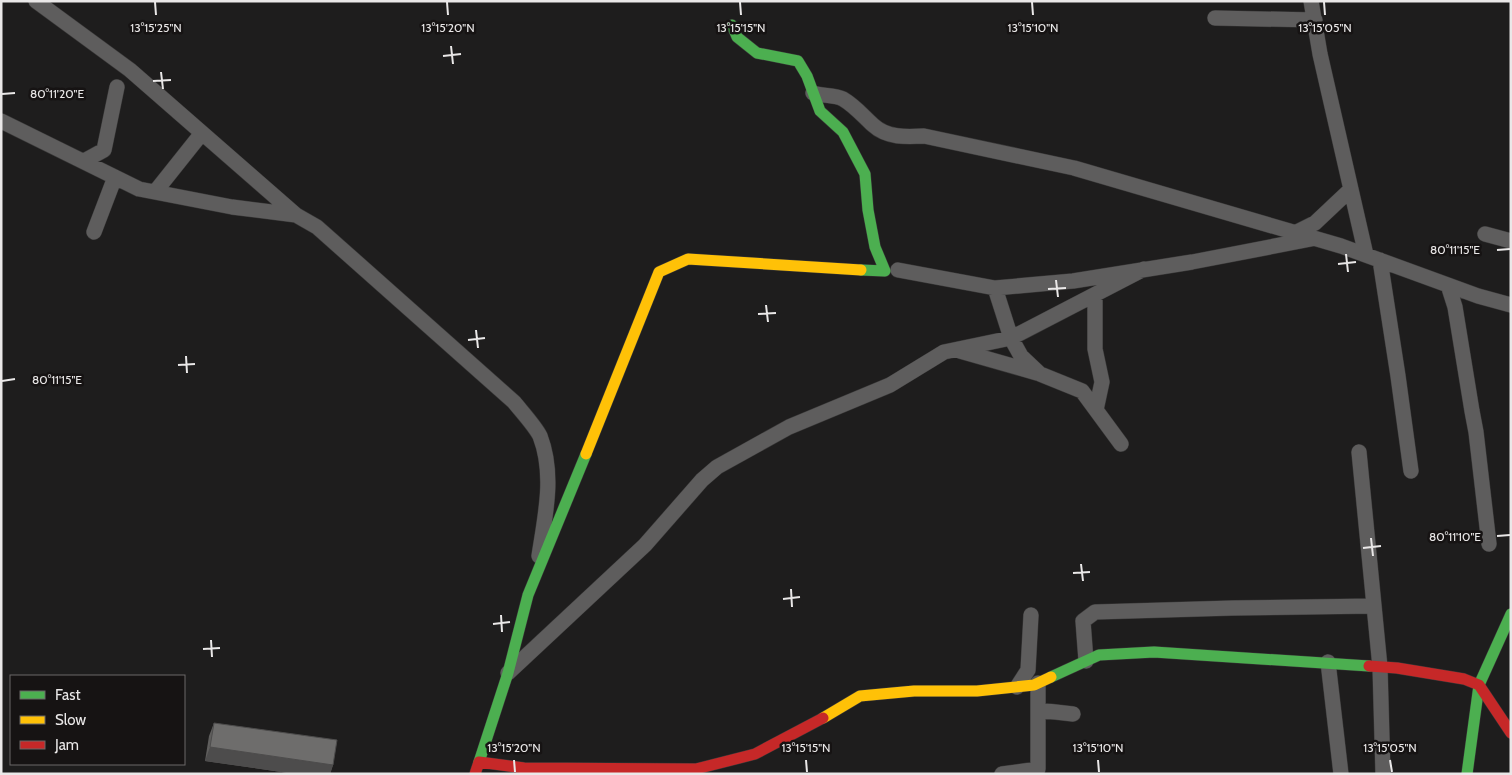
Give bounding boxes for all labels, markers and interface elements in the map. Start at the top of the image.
text: 13°15'25"N [130,20,182,35]
text: 13°15'20"N [421,20,475,35]
text: 13°15'15"N [716,20,766,35]
text: 13°15'10"N [1008,20,1058,35]
text: 13°15'05"N [1298,20,1352,35]
text: 80°11'20"E [30,86,84,101]
text: 80°11'15"E [1430,242,1480,257]
text: 80°11'15"E [32,372,82,387]
text: 80°11'10"E [1429,529,1481,544]
legend [10,675,185,765]
text: Fast [55,686,80,704]
text: Slow [55,711,86,729]
text: Jam [54,736,79,754]
text: 13°15'20"N [487,740,541,755]
text: 13°15'15"N [781,740,831,755]
text: 13°15'10"N [1073,740,1123,755]
text: 13°15'05"N [1363,740,1417,755]

